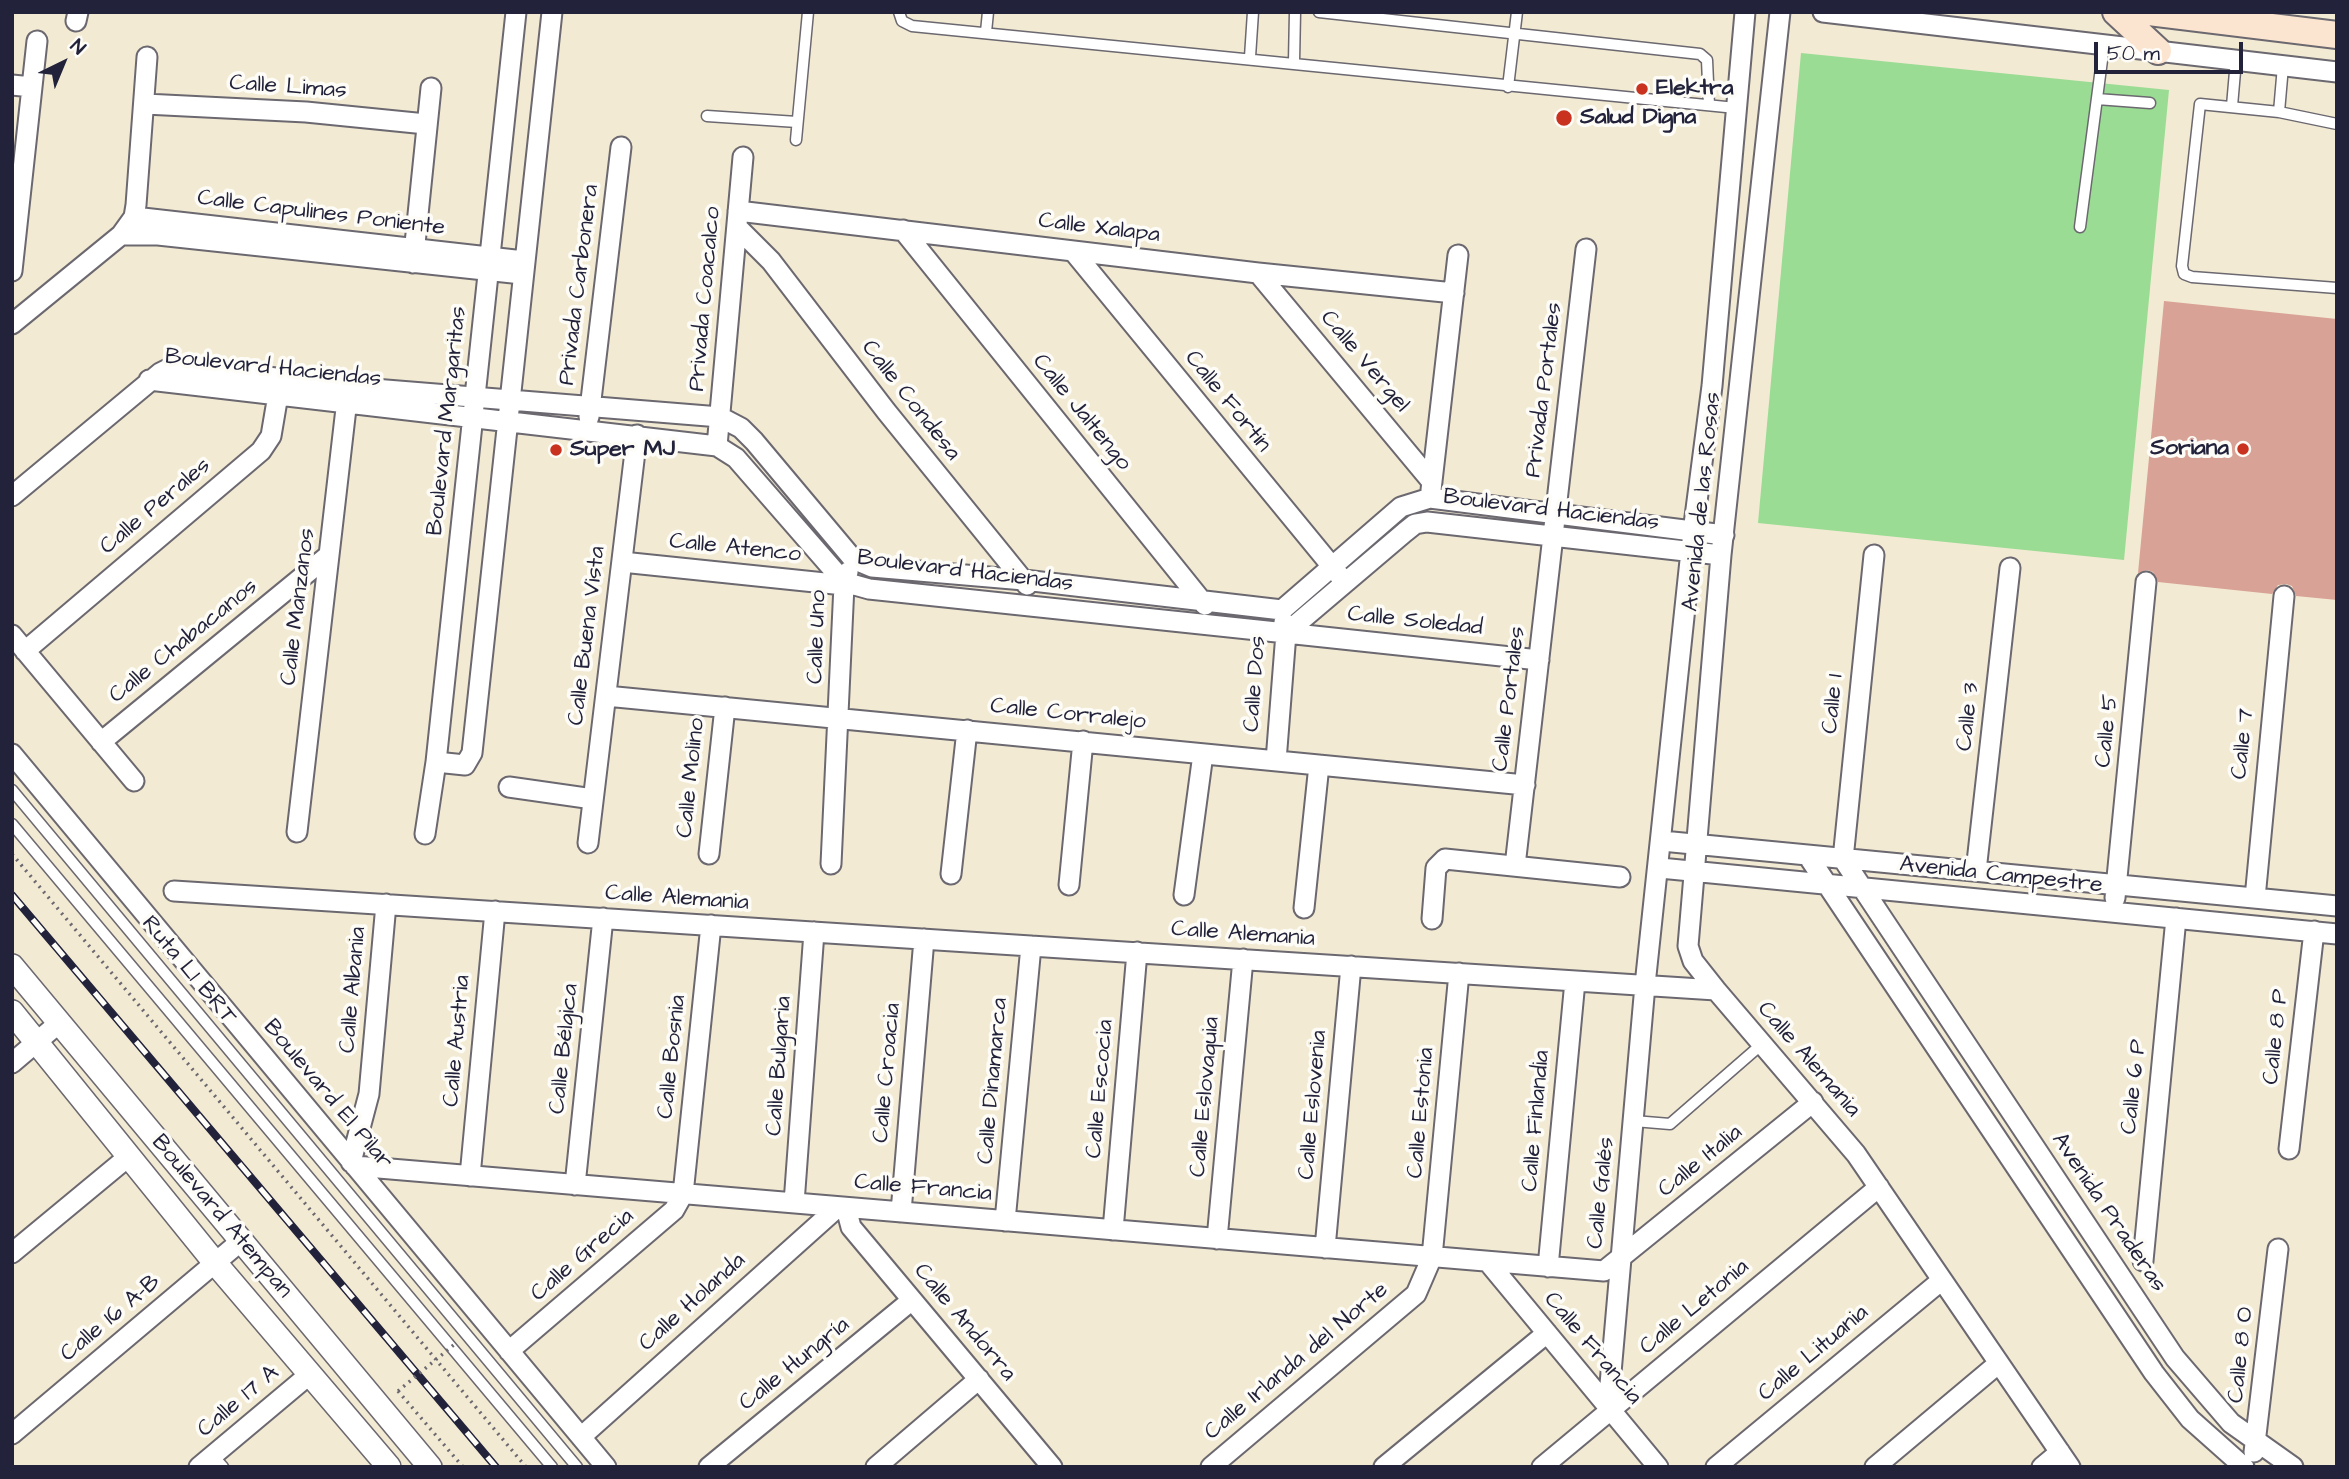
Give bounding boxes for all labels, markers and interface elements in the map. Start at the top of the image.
north arrow [28,28,98,98]
scale bar [2097,28,2246,72]
text: N [64,33,91,61]
text: 50 m [2107,39,2160,68]
street label: Calle Limas [228,70,348,106]
place label: Elektra [1656,75,1733,103]
marker: Elektra [1634,81,1650,97]
place label: Salud Digna [1580,104,1696,132]
marker: Salud Digna [1554,108,1574,128]
street label: Privada Carbonera [554,183,606,387]
street label: Calle Capulines Poniente [196,185,446,243]
street label: Privada Coacalco [684,205,728,393]
street label: Calle Xalapa [1037,208,1161,250]
street label: Privada Portales [1521,301,1569,479]
street label: Boulevard Margaritas [422,305,474,537]
street label: Calle Vergel [1313,306,1415,418]
street label: Calle Condesa [854,335,966,467]
street label: Boulevard Haciendas [164,344,382,394]
street label: Calle Fortín [1178,346,1276,458]
street label: Calle Jaltengo [1025,349,1137,477]
street label: Avenida de las Rosas [1678,391,1728,613]
place label: Soriana [2150,435,2229,463]
place label: Super MJ [570,436,675,464]
marker: Soriana [2235,441,2251,457]
marker: Super MJ [548,442,564,458]
street label: Calle Perales [95,453,217,561]
street label: Boulevard Haciendas [1442,484,1660,538]
street label: Calle Manzanos [276,527,322,687]
street label: Calle Atenco [668,528,802,570]
street label: Calle Buena Vista [563,545,613,727]
street label: Boulevard Haciendas [856,545,1074,599]
street label: Calle Chabacanos [104,574,264,710]
street label: Calle Uno [803,589,833,685]
street label: Calle Soledad [1346,601,1484,643]
street label: Calle Portales [1487,625,1533,773]
street label: Calle Dos [1239,635,1273,733]
street label: Calle 1 [1817,673,1851,735]
street label: Calle 3 [1952,681,1986,753]
street label: Calle Corralejo [989,693,1147,737]
street label: Calle 5 [2090,693,2126,769]
street label: Calle 7 [2227,707,2261,781]
street label: Calle Molino [672,717,712,839]
street label: Avenida Campestre [1898,852,2104,900]
street label: Calle Alemania [604,880,750,918]
street label: Ruta L1 BRT [135,911,241,1031]
street label: Calle Alemania [1170,916,1316,954]
street label: Calle Albania [335,926,373,1054]
street label: Calle Austria [439,974,477,1108]
street label: Calle Bélgica [544,982,586,1116]
street label: Calle 8 P [2258,988,2296,1086]
street label: Calle Bosnia [653,994,693,1120]
street label: Calle Bulgaria [761,995,799,1137]
street label: Calle Dinamarca [973,997,1015,1165]
street label: Calle Alemania [1750,997,1866,1123]
street label: Calle Croacia [868,1002,908,1144]
street label: Boulevard El Pilar [256,1015,398,1175]
street label: Calle Eslovaquia [1185,1016,1227,1178]
street label: Calle Escocia [1081,1018,1121,1160]
street label: Calle Eslovenia [1294,1029,1334,1181]
street label: Calle 6 P [2116,1038,2154,1136]
street label: Calle Estonia [1403,1047,1441,1179]
street label: Calle Finlandia [1517,1049,1557,1193]
street label: Calle Italia [1653,1120,1749,1204]
street label: Avenida Praderas [2045,1128,2171,1298]
street label: Boulevard Atempan [145,1130,297,1304]
street label: Calle Galés [1582,1136,1622,1250]
street label: Calle Francia [853,1169,993,1209]
street label: Calle Grecia [526,1204,640,1308]
street label: Calle Holanda [634,1248,752,1358]
street label: Calle Letonia [1635,1254,1755,1362]
street label: Calle Andorra [907,1259,1021,1387]
street label: Calle 16 A-B [56,1269,166,1369]
street label: Calle Irlanda del Norte [1199,1277,1395,1447]
street label: Calle Francia [1537,1287,1647,1411]
street label: Calle Lituania [1753,1300,1875,1408]
street label: Calle 8 O [2223,1306,2261,1404]
street label: Calle Hungría [734,1312,856,1418]
street label: Calle 17 A [193,1360,285,1444]

